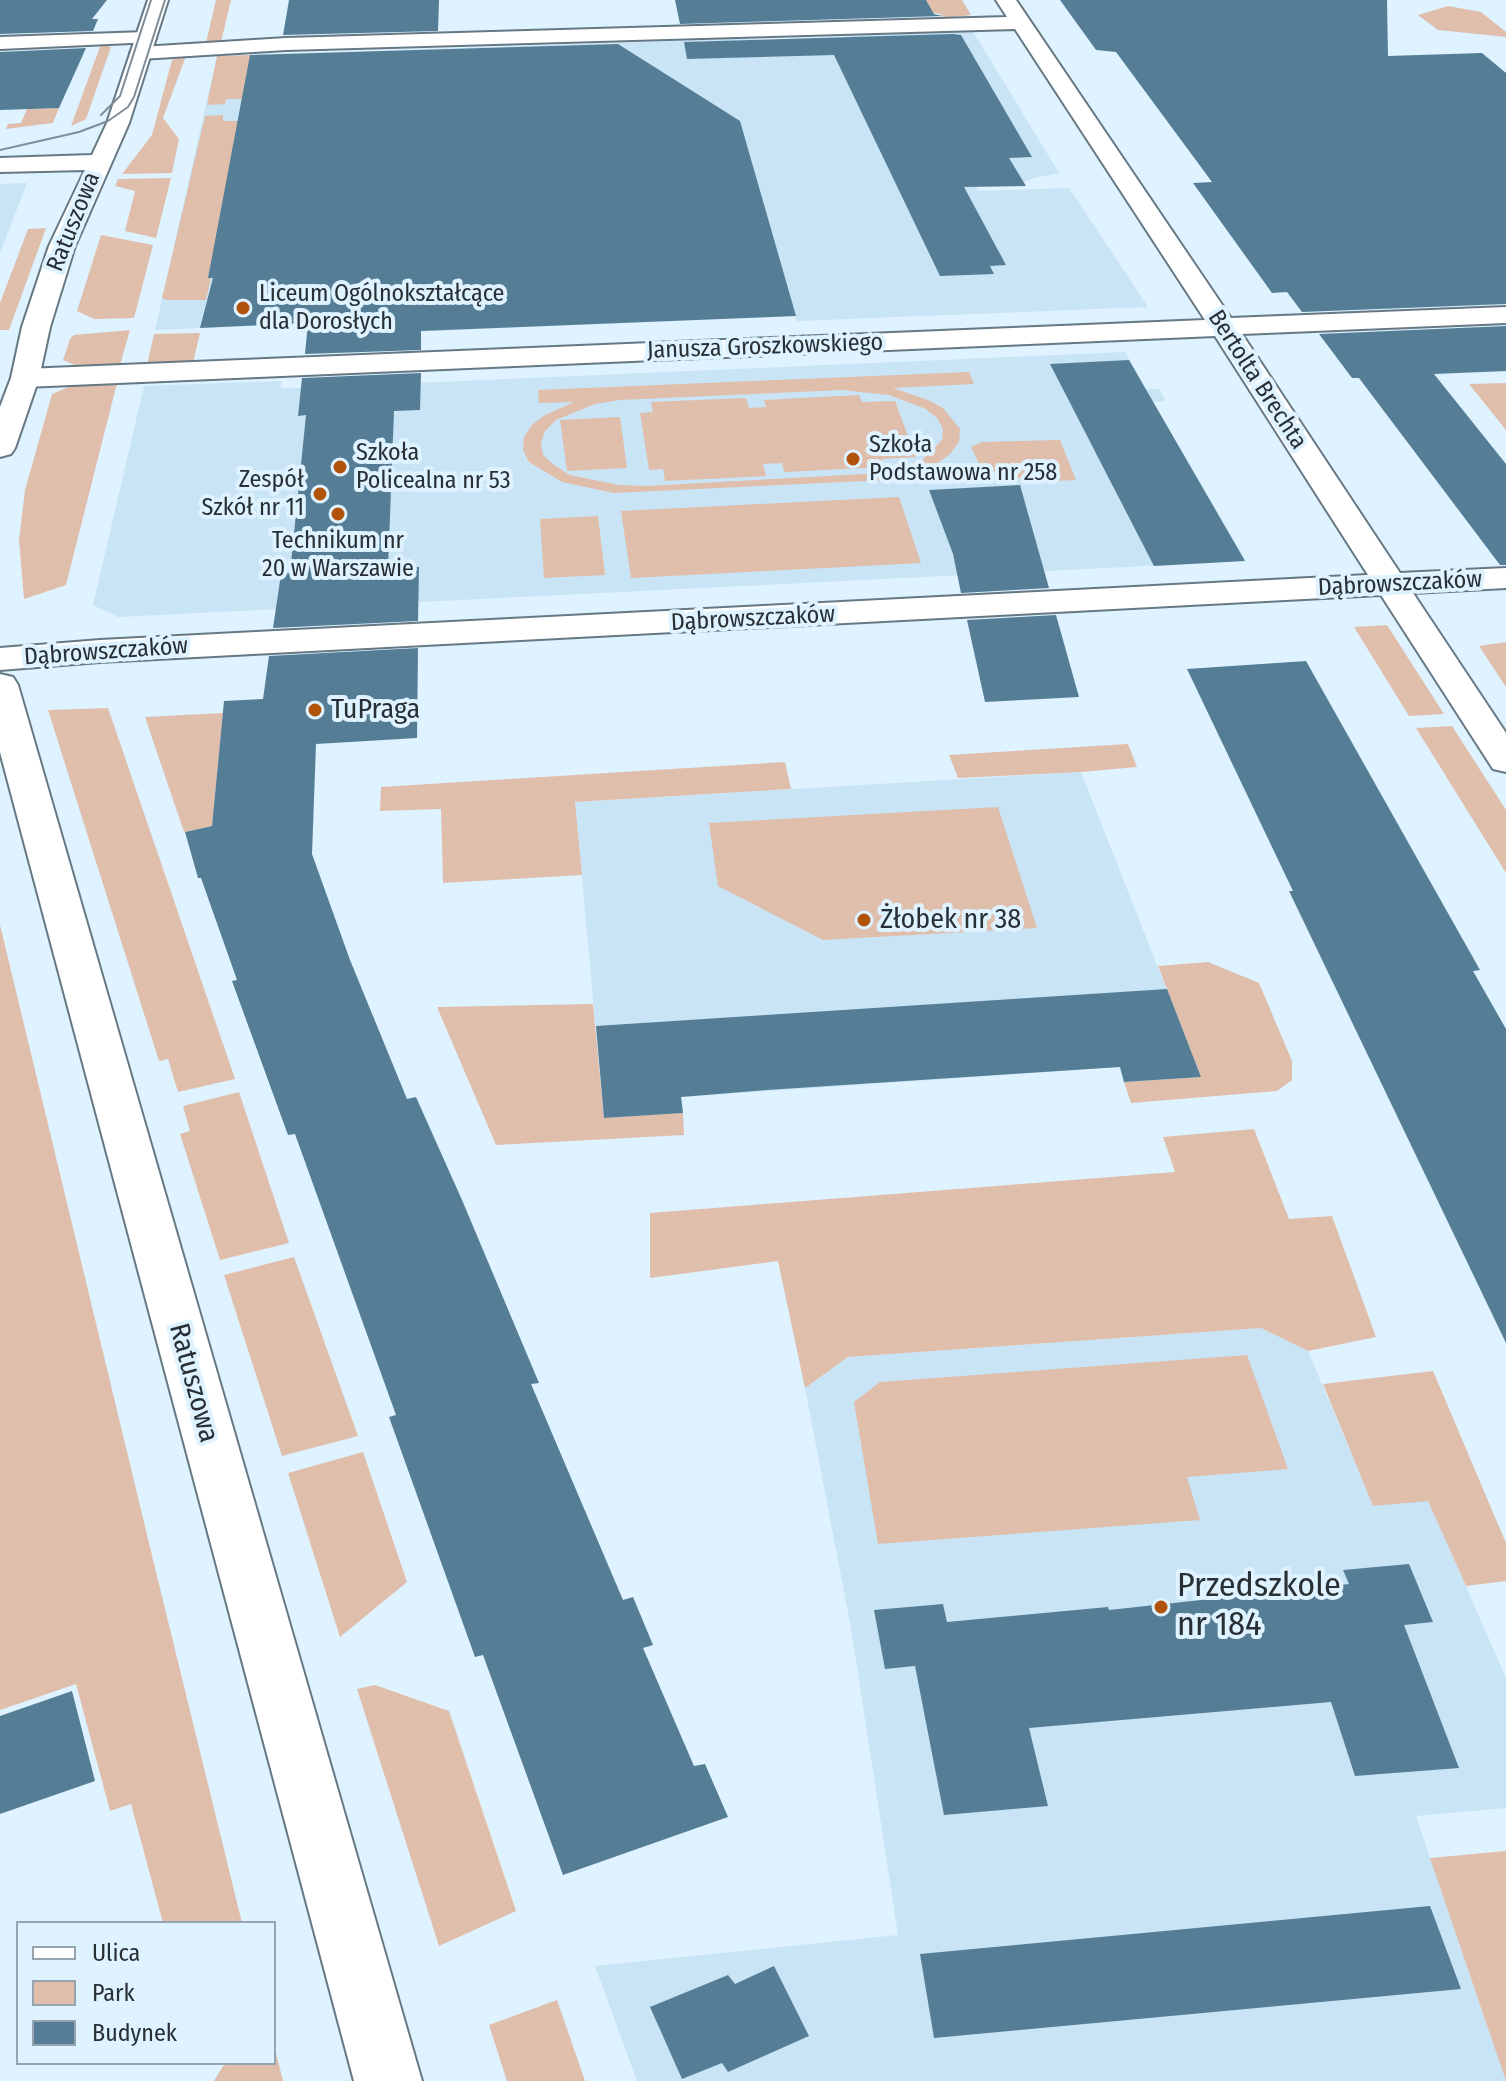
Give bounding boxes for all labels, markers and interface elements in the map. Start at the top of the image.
street label: Ratuszowa [41,168,107,276]
place label: Liceum Ogólnokształcące dla Dorosłych [259,280,504,336]
marker: Liceum Ogólnokształcące dla Dorosłych [234,299,252,317]
street label: Bertolta Brechta [1201,305,1313,455]
street label: Janusza Groszkowskiego [646,328,884,366]
place label: Szkoła Podstawowa nr 258 [869,431,1057,487]
place label: Szkoła Policealna nr 53 [356,439,511,495]
marker: Szkoła Podstawowa nr 258 [844,450,862,468]
marker: Szkoła Policealna nr 53 [331,458,349,476]
place label: Zespół Szkół nr 11 [202,466,304,522]
marker: Zespół Szkół nr 11 [311,485,329,503]
marker: Technikum nr 20 w Warszawie [329,505,347,523]
place label: Technikum nr 20 w Warszawie [262,527,414,583]
street label: Dąbrowszczaków [1317,565,1483,603]
street label: Dąbrowszczaków [670,600,836,638]
street label: Dąbrowszczaków [23,632,189,672]
place label: TuPraga [331,693,420,727]
marker: TuPraga [306,701,324,719]
place label: Żłobek nr 38 [880,903,1021,937]
marker: Żłobek nr 38 [855,911,873,929]
street label: Ratuszowa [161,1320,225,1446]
place label: Przedszkole nr 184 [1177,1567,1341,1646]
marker: Przedszkole nr 184 [1152,1598,1170,1616]
legend [16,1921,276,2065]
text: Ulica [92,1939,140,1967]
text: Park [92,1979,135,2007]
text: Budynek [92,2019,177,2047]

